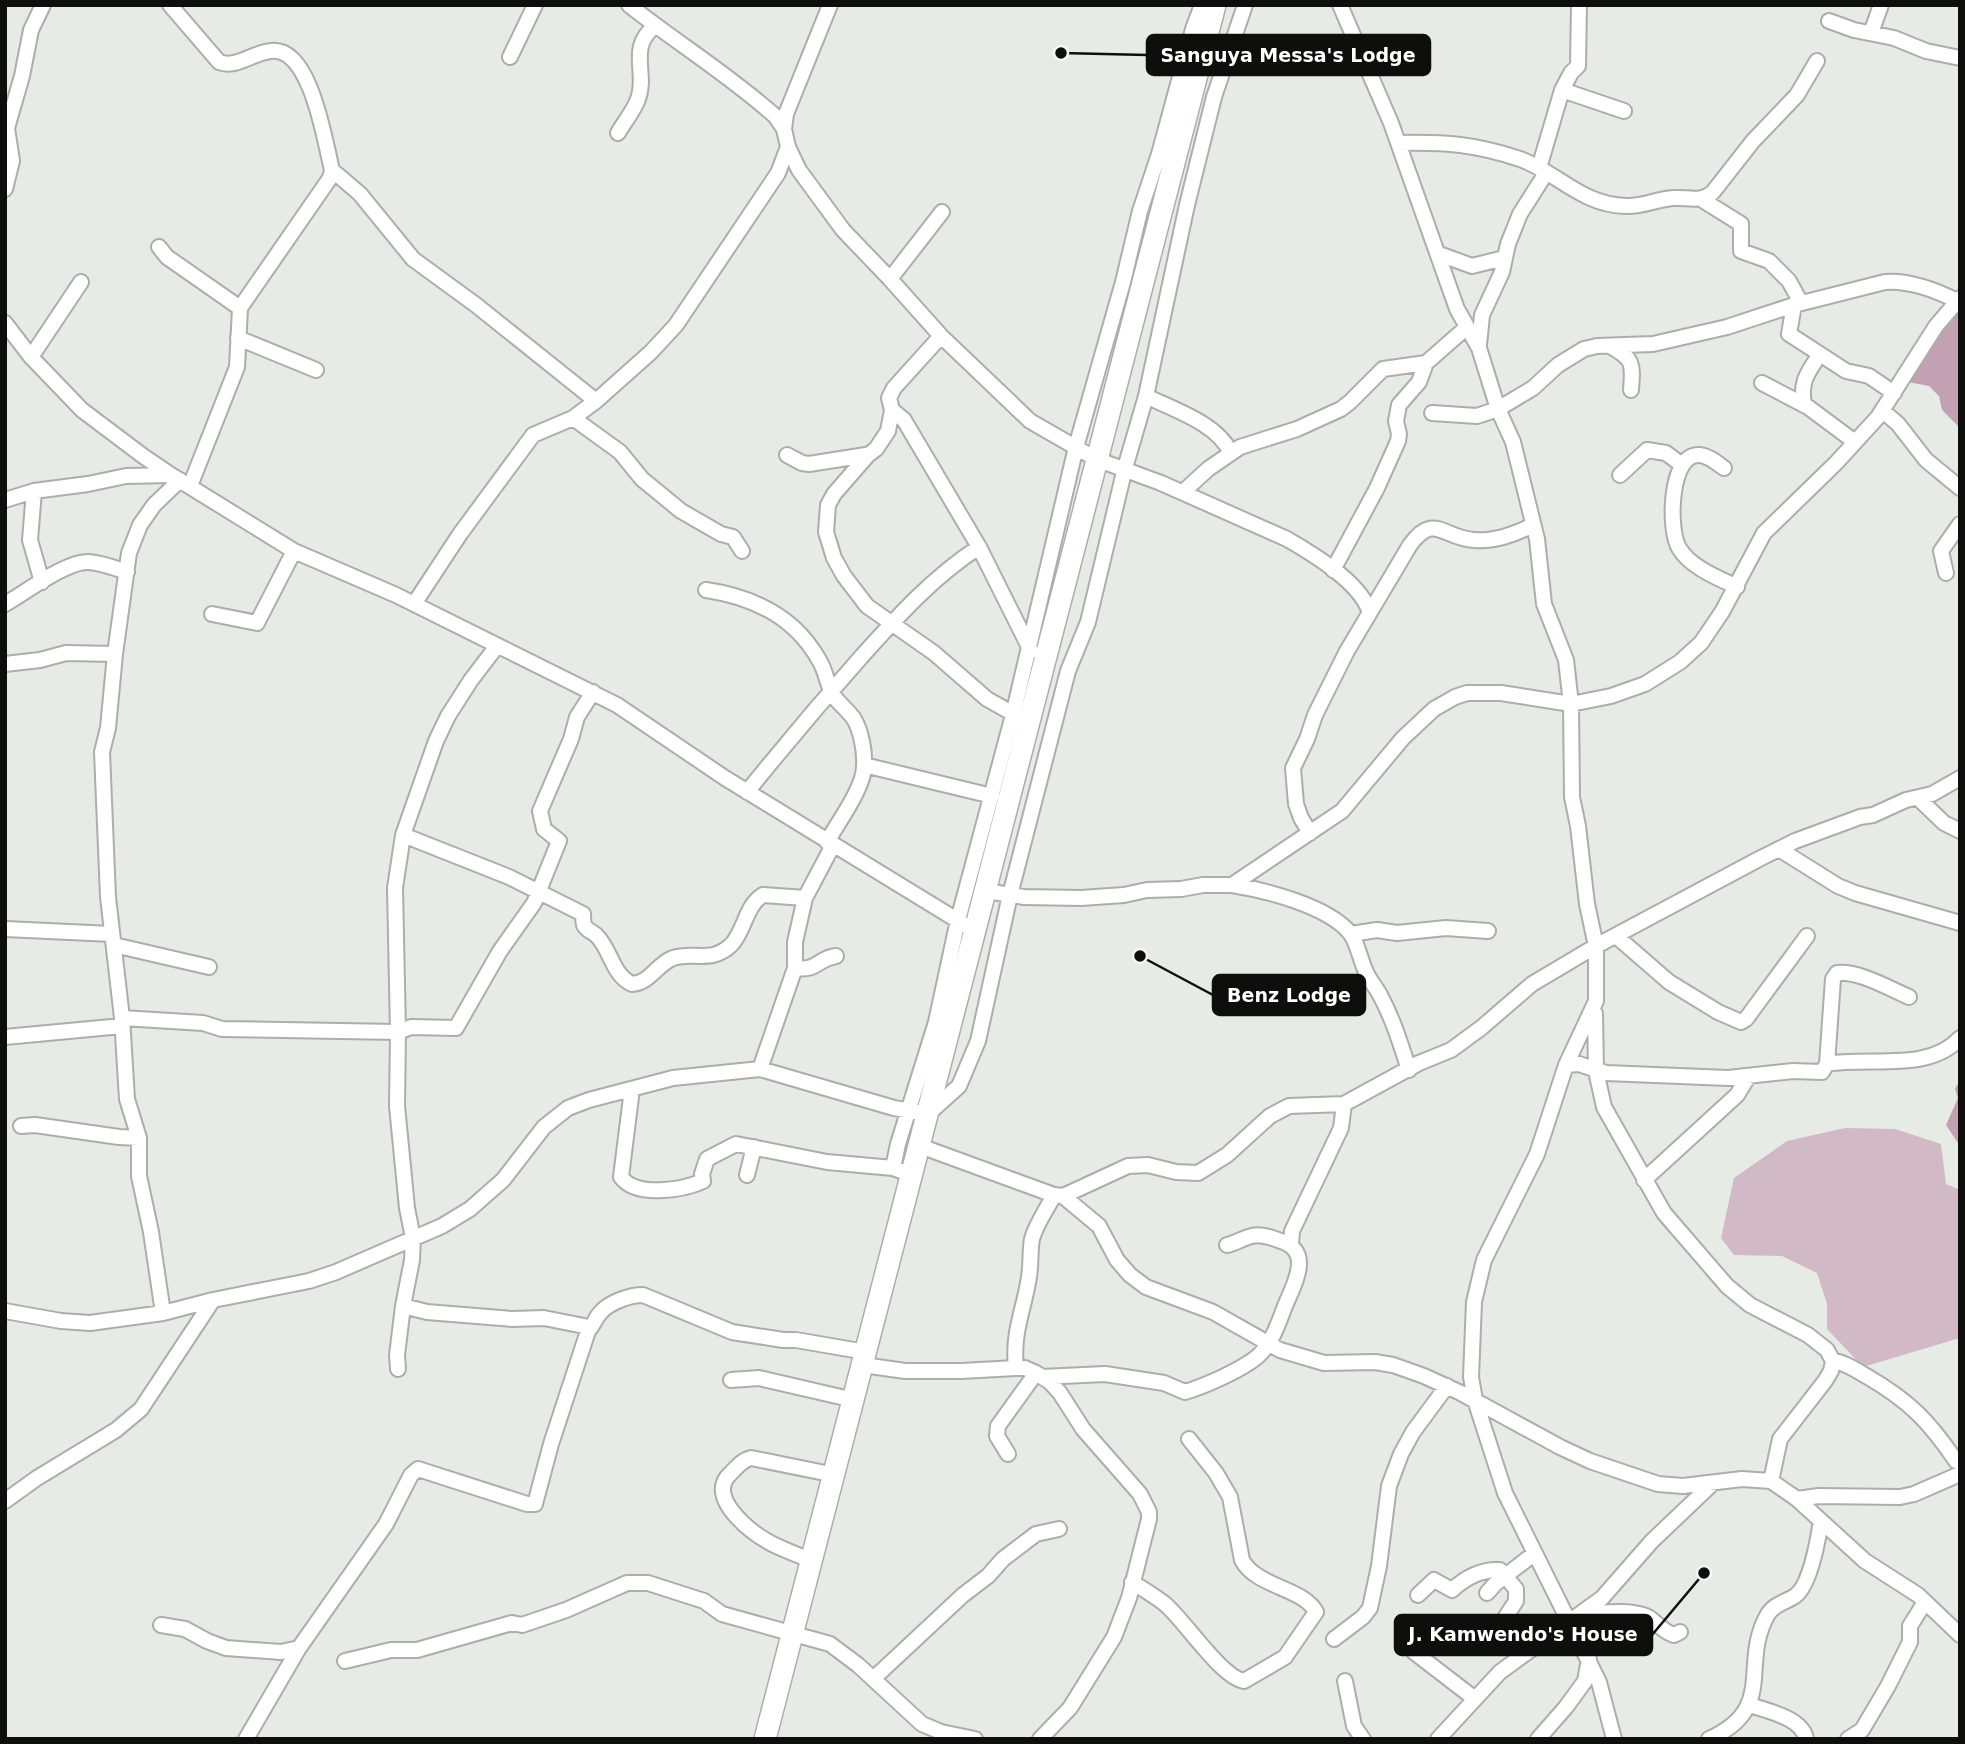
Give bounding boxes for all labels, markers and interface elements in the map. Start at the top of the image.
callout: Sanguya Messa's Lodge [1147,35,1430,75]
text: Sanguya Messa's Lodge [1160,44,1416,66]
callout: Benz Lodge [1213,975,1365,1015]
text: Benz Lodge [1227,984,1351,1006]
callout: J. Kamwendo's House [1395,1615,1652,1655]
text: J. Kamwendo's House [1406,1623,1638,1645]

